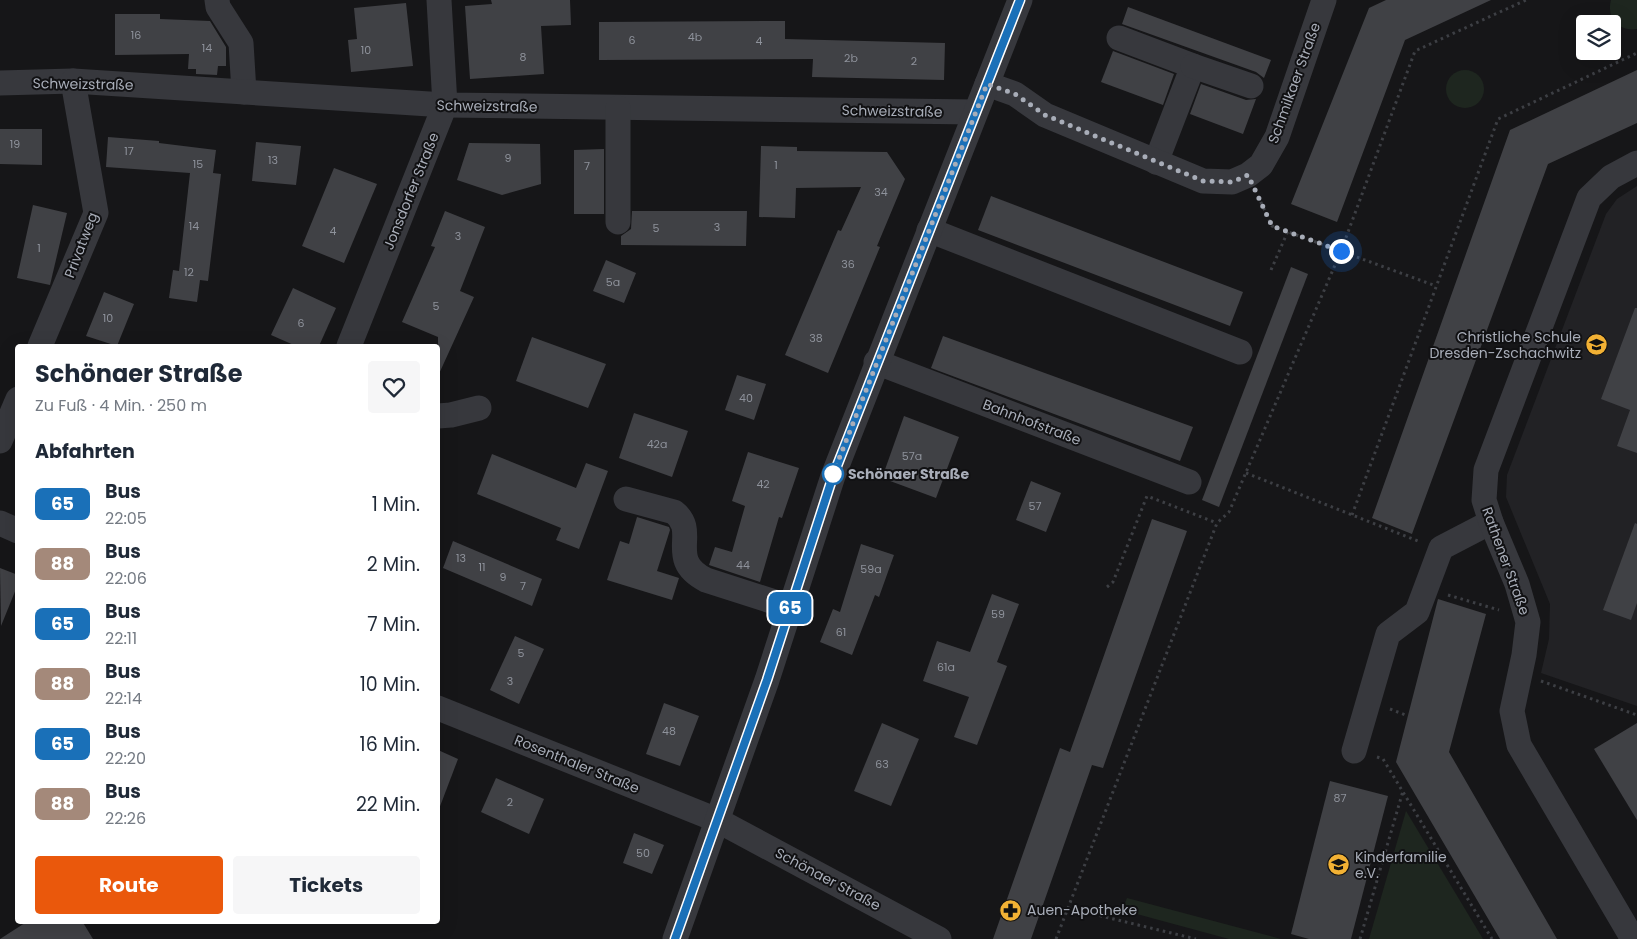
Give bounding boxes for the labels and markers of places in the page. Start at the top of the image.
place label: Christliche Schule Dresden-Zschachwitz [1429,327,1581,363]
school or university icon: Christliche Schule Dresden-Zschachwitz [1585,333,1609,357]
marker: Schönaer Straße [822,463,844,485]
place label: Schönaer Straße [848,464,969,484]
place label: Kinderfamilie e.V. [1355,847,1447,883]
school or university icon: Kinderfamilie e.V. [1327,853,1351,877]
pharmacy icon: Auen-Apotheke [999,898,1023,922]
place label: Auen-Apotheke [1027,900,1138,920]

